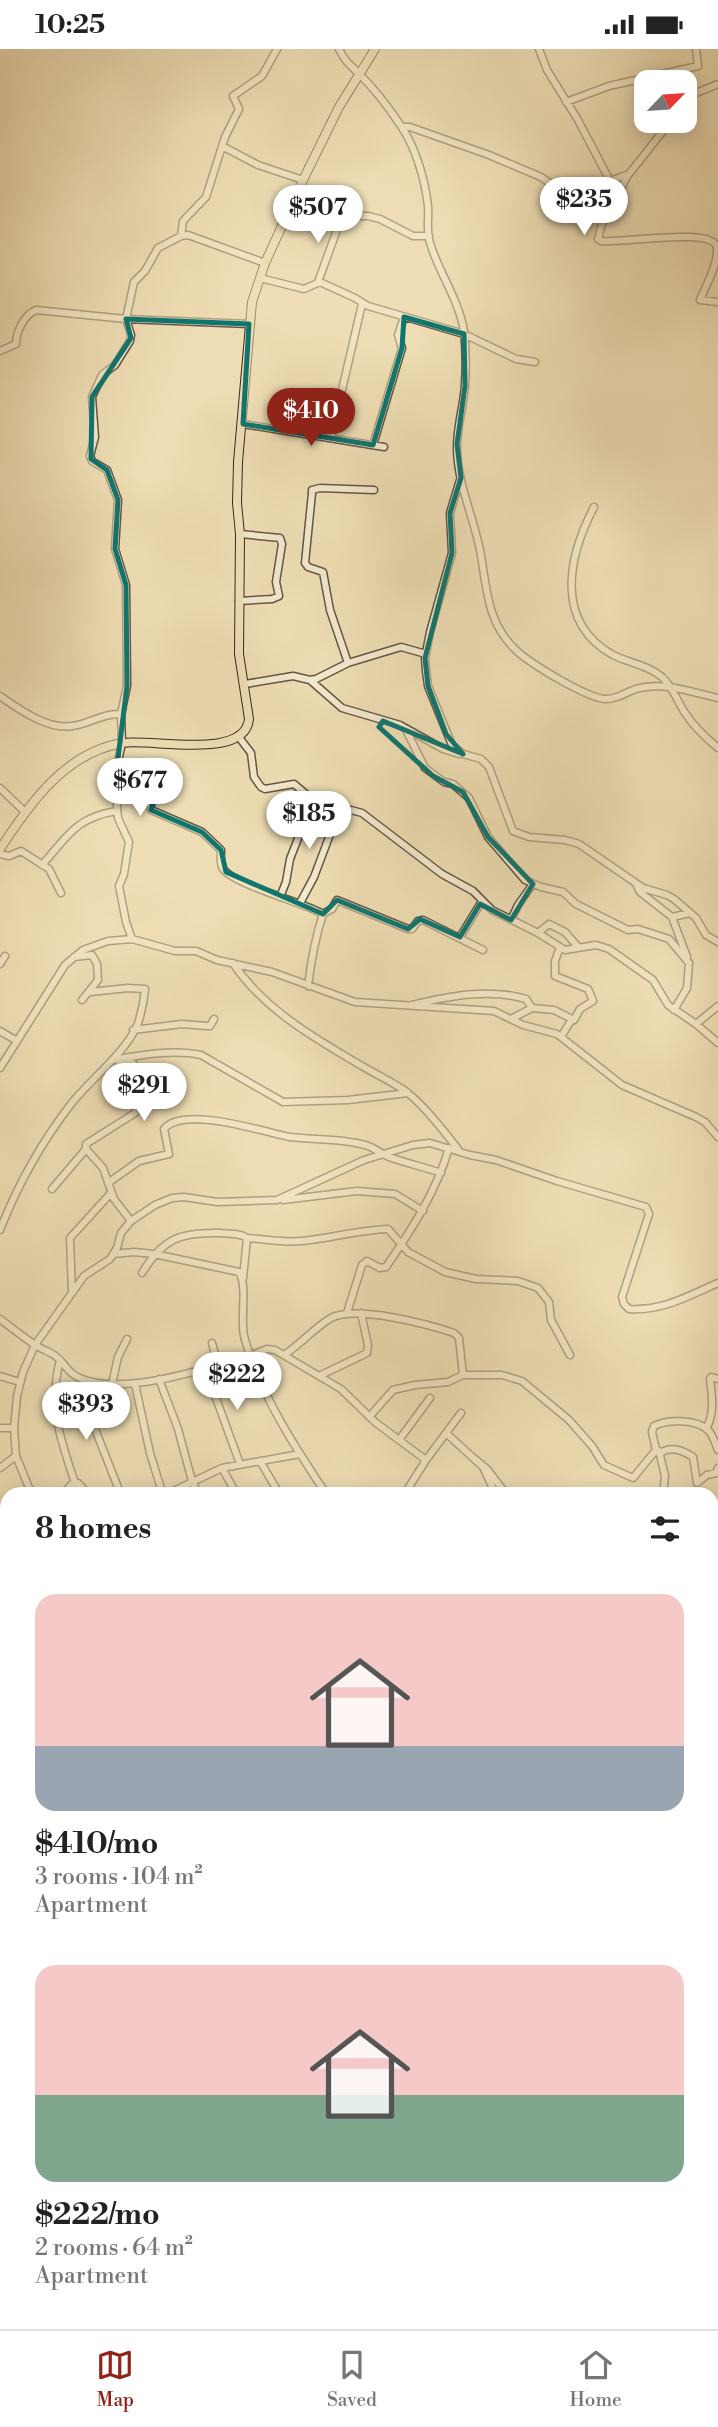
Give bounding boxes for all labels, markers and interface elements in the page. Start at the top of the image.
text: 10:25 [35,9,105,41]
north arrow [634,70,696,133]
map controls [634,70,697,133]
pin: $235 [543,177,625,237]
pin: $507 [277,185,359,245]
text: $235 [556,186,612,214]
text: $507 [289,194,347,222]
pin: $410 [270,389,352,448]
text: $410 [283,397,339,425]
pin: $677 [99,759,181,818]
text: $677 [113,767,167,795]
pin: $185 [268,791,350,851]
text: $185 [282,800,336,828]
pin: $291 [103,1063,185,1123]
text: $291 [118,1072,170,1100]
pin: $222 [196,1353,278,1412]
text: $222 [209,1361,265,1389]
pin: $393 [45,1383,127,1442]
text: $393 [58,1391,114,1419]
text: 8 homes [35,1510,151,1548]
icon: filters [646,1510,684,1548]
icon: home [297,1640,423,1766]
text: $410/mo [35,1825,158,1863]
text: 3 rooms · 104 m² [35,1863,203,1891]
text: Apartment [35,1891,148,1919]
icon: home [297,2011,423,2137]
text: $222/mo [35,2196,160,2234]
text: 2 rooms · 64 m² [35,2234,193,2262]
text: Apartment [35,2262,148,2290]
tab: Map [96,2346,134,2412]
tab: Saved [327,2346,377,2412]
tab: Home [570,2346,622,2412]

